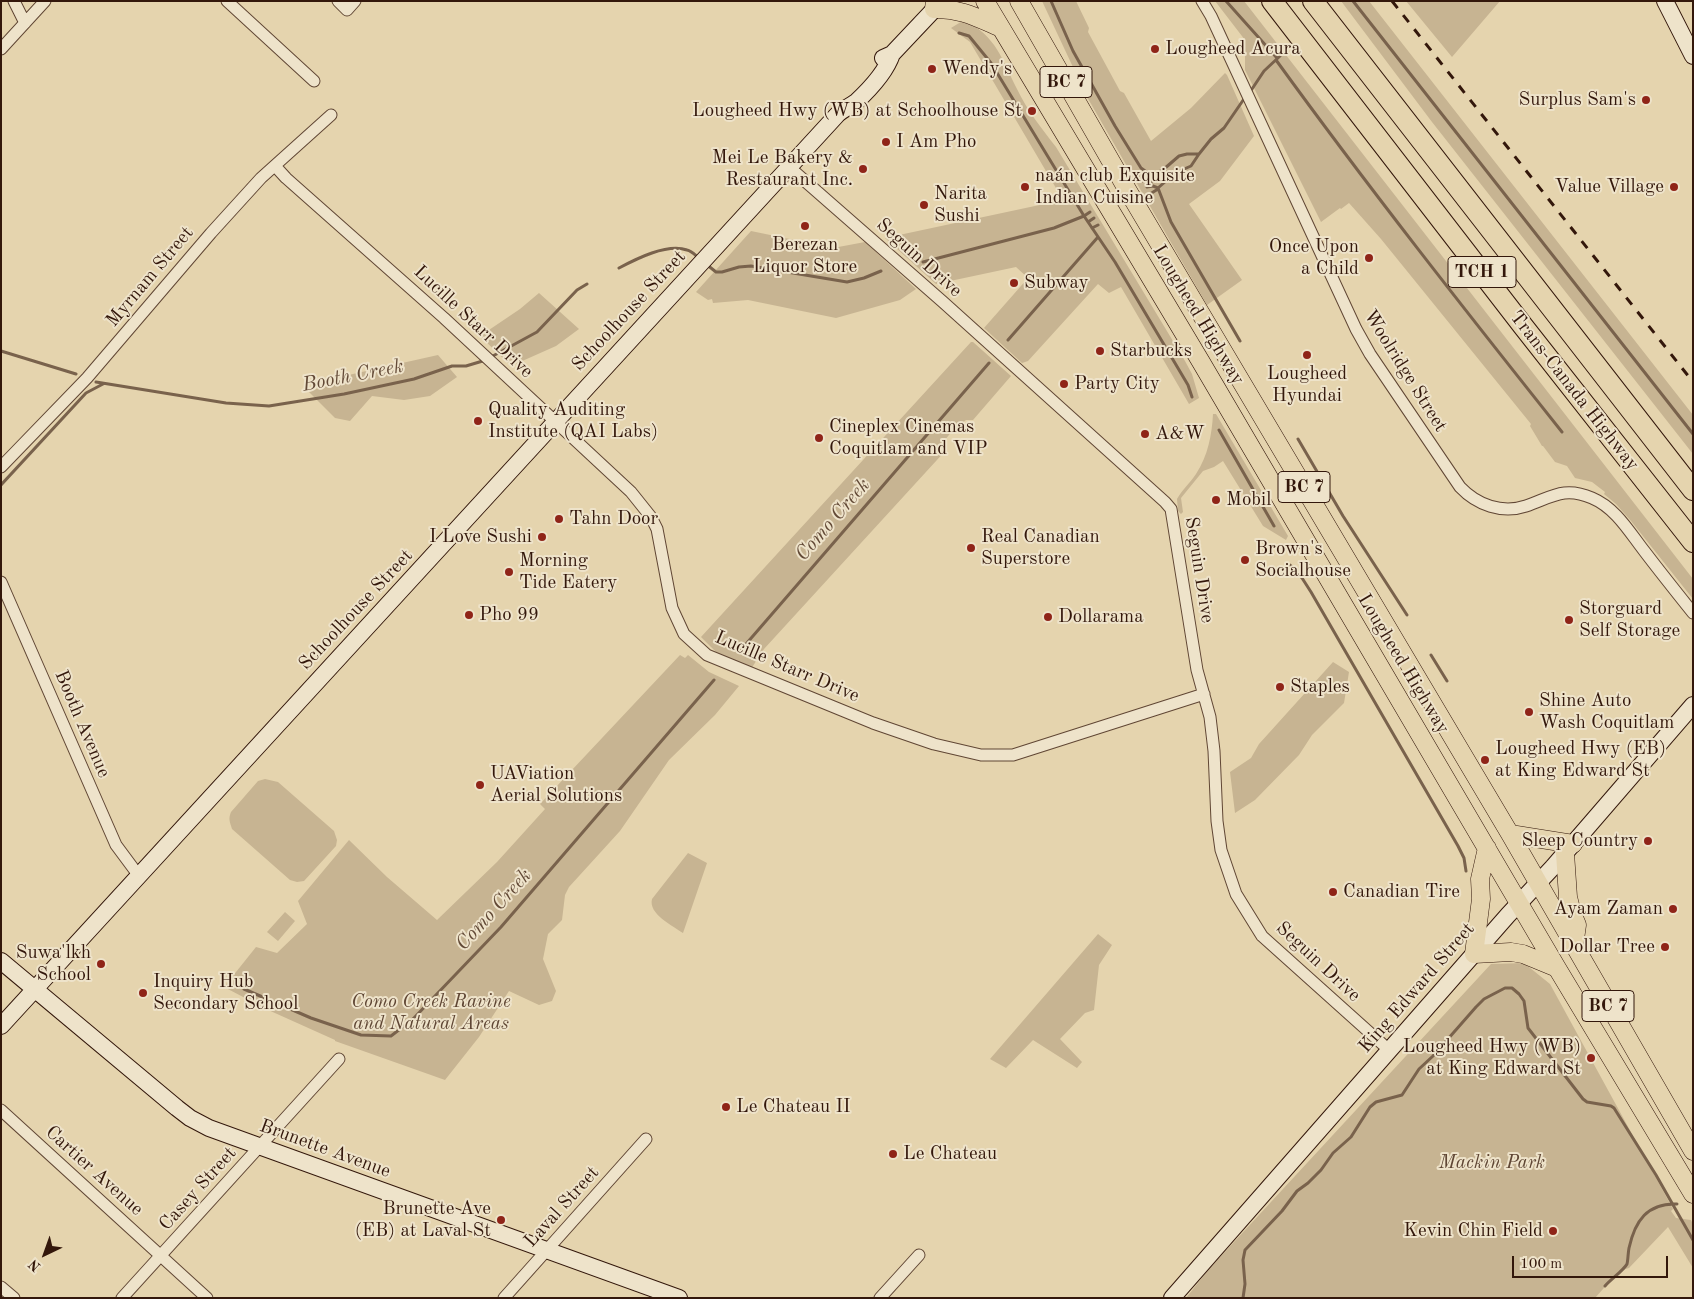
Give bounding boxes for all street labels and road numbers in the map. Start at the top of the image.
road number: BC 7 [1040,66,1092,98]
street label: Seguin Drive [872,214,966,302]
street label: Myrnam Street [101,222,199,332]
street label: Lougheed Highway [1147,241,1249,389]
street label: Schoolhouse Street [567,246,691,376]
road number: TCH 1 [1448,256,1516,288]
street label: Lucille Starr Drive [409,261,537,383]
street label: Woolridge Street [1358,306,1452,436]
street label: Trans-Canada Highway [1504,307,1644,475]
road number: BC 7 [1278,472,1330,502]
street label: Seguin Drive [1179,515,1219,625]
street label: Schoolhouse Street [294,545,418,675]
street label: Lougheed Highway [1352,590,1454,738]
street label: Lucille Starr Drive [711,626,863,708]
street label: Booth Avenue [49,667,115,781]
street label: Seguin Drive [1271,917,1365,1007]
street label: King Edward Street [1354,918,1480,1058]
road number: BC 7 [1582,990,1634,1021]
street label: Brunette Avenue [256,1115,394,1183]
street label: Cartier Avenue [40,1121,148,1221]
street label: Casey Street [154,1142,242,1236]
street label: Laval Street [520,1162,604,1252]

